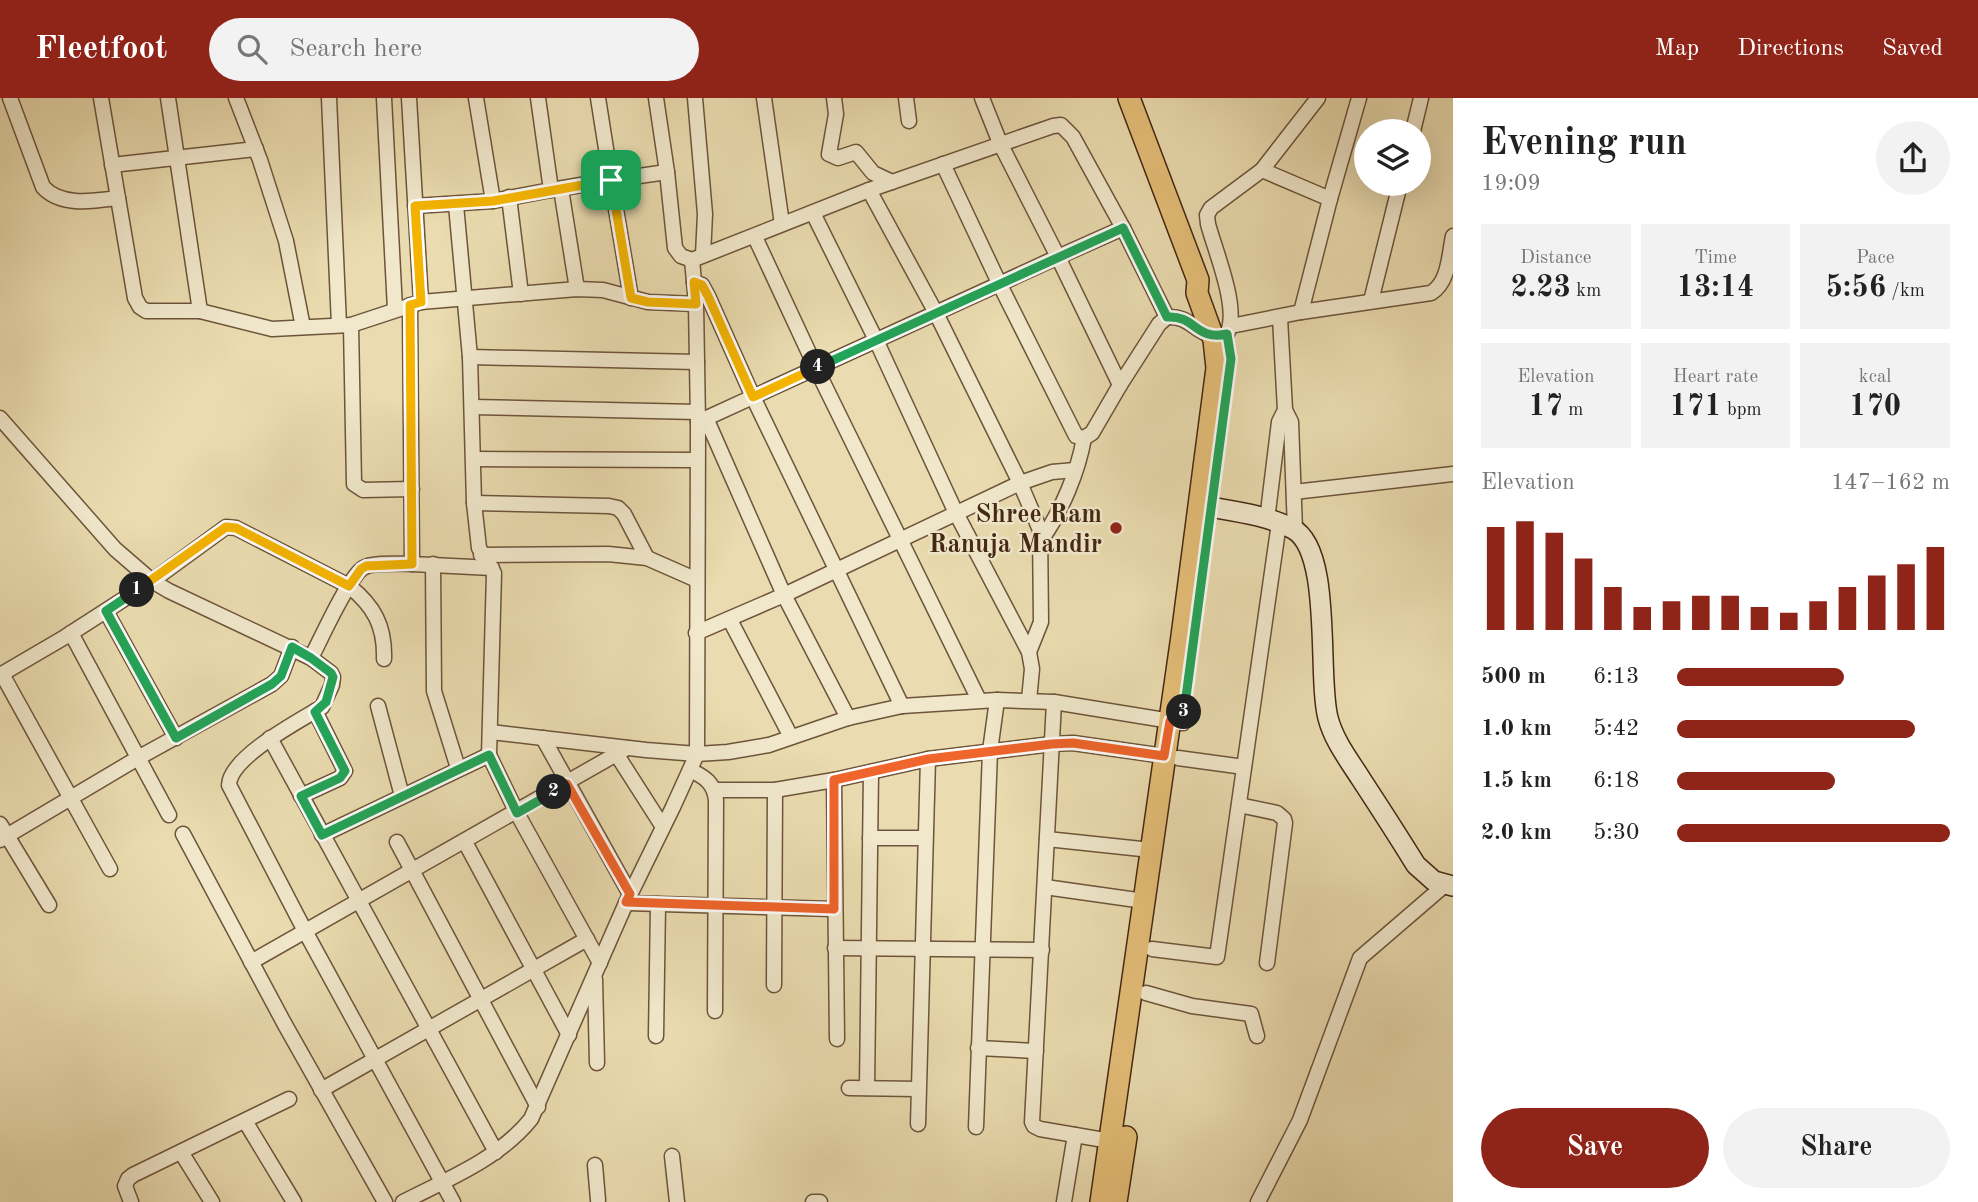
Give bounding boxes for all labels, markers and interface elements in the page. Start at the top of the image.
search box [209,18,699,81]
icon: search [233,30,271,68]
text: Fleetfoot [35,33,167,66]
text: Search here [289,36,422,62]
text: Map [1655,37,1699,61]
text: Directions [1737,37,1844,61]
text: Saved [1882,37,1943,61]
map controls [1354,119,1431,196]
button: layers [1354,119,1431,196]
button: share [1876,121,1950,195]
text: Evening run [1481,125,1687,163]
pin [581,150,641,210]
icon: arrive [592,161,630,199]
text: 19:09 [1481,172,1541,195]
text: Distance [1520,249,1592,268]
text: Time [1694,249,1737,268]
text: Pace [1856,249,1894,268]
text: 2.23 [1510,273,1571,303]
text: 13:14 [1676,273,1754,303]
text: 5:56 [1825,273,1886,303]
text: km [1571,282,1601,301]
text: /km [1886,282,1925,301]
pin: 4 [800,350,836,384]
text: 4 [812,357,823,376]
text: Elevation [1517,368,1594,387]
text: Heart rate [1673,368,1758,387]
text: kcal [1859,368,1892,387]
text: 17 [1528,392,1563,422]
text: 171 [1669,392,1722,422]
text: 170 [1849,392,1901,422]
text: m [1563,401,1583,420]
text: bpm [1722,401,1762,420]
text: Elevation [1481,471,1575,494]
text: 147–162 m [1831,471,1950,494]
place label: Shree Ram Ranuja Mandir [928,502,1102,558]
marker: Shree Ram Ranuja Mandir [1108,520,1124,536]
pin: 1 [120,573,154,608]
text: 1 [131,580,142,599]
text: 500 m [1481,665,1546,688]
text: 6:13 [1593,665,1639,688]
pin: 3 [1166,694,1202,730]
text: 3 [1178,702,1189,721]
text: 1.0 km [1481,717,1552,740]
text: 5:42 [1593,717,1639,740]
text: 1.5 km [1481,769,1552,792]
text: 6:18 [1593,769,1639,792]
pin: 2 [536,774,572,810]
text: 2 [548,782,559,801]
text: 2.0 km [1481,821,1552,844]
text: 5:30 [1593,821,1639,844]
button: Save [1481,1108,1709,1188]
button: Share [1723,1108,1950,1188]

